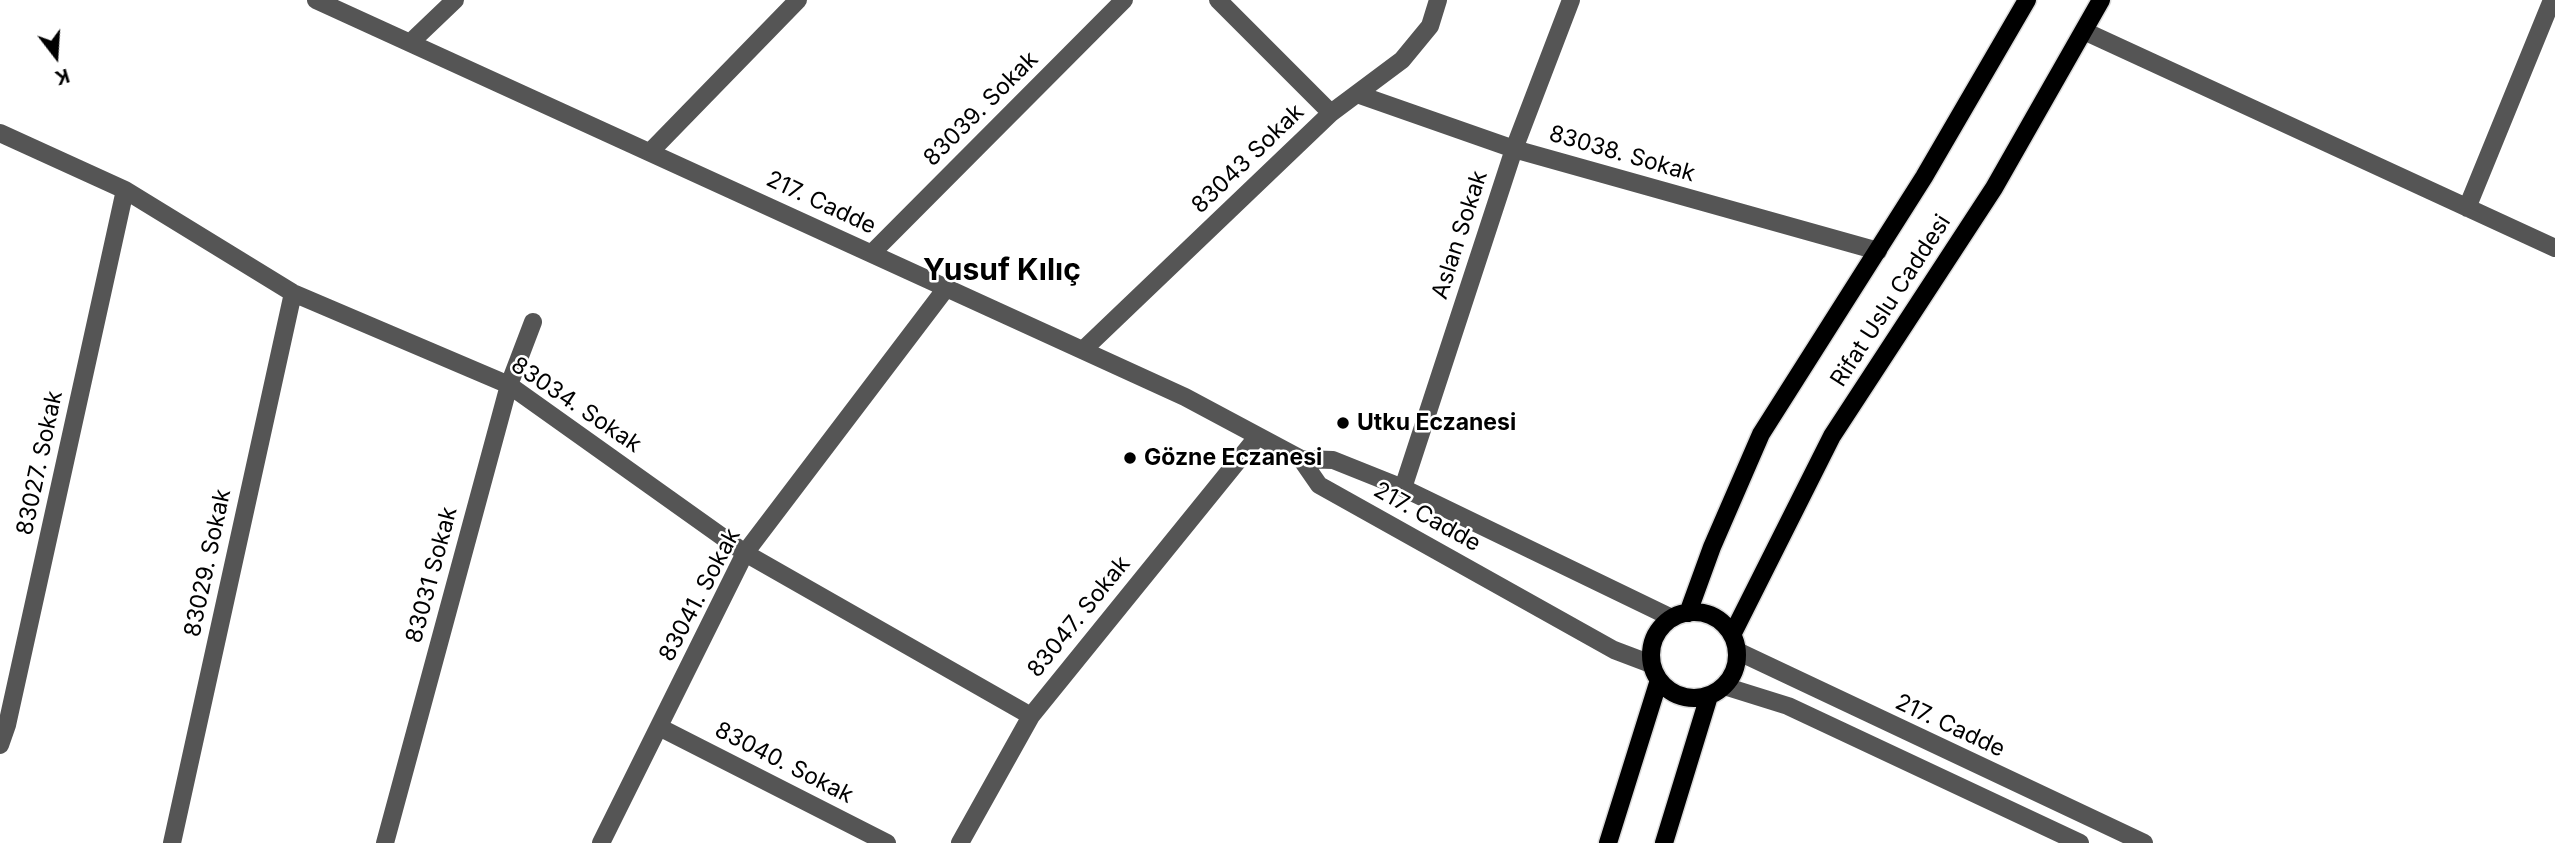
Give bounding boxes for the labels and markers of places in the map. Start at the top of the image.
place label: Utku Eczanesi [1357,409,1516,437]
marker: Utku Eczanesi [1335,415,1351,431]
place label: Gözne Eczanesi [1144,444,1322,472]
marker: Gözne Eczanesi [1122,450,1138,466]

